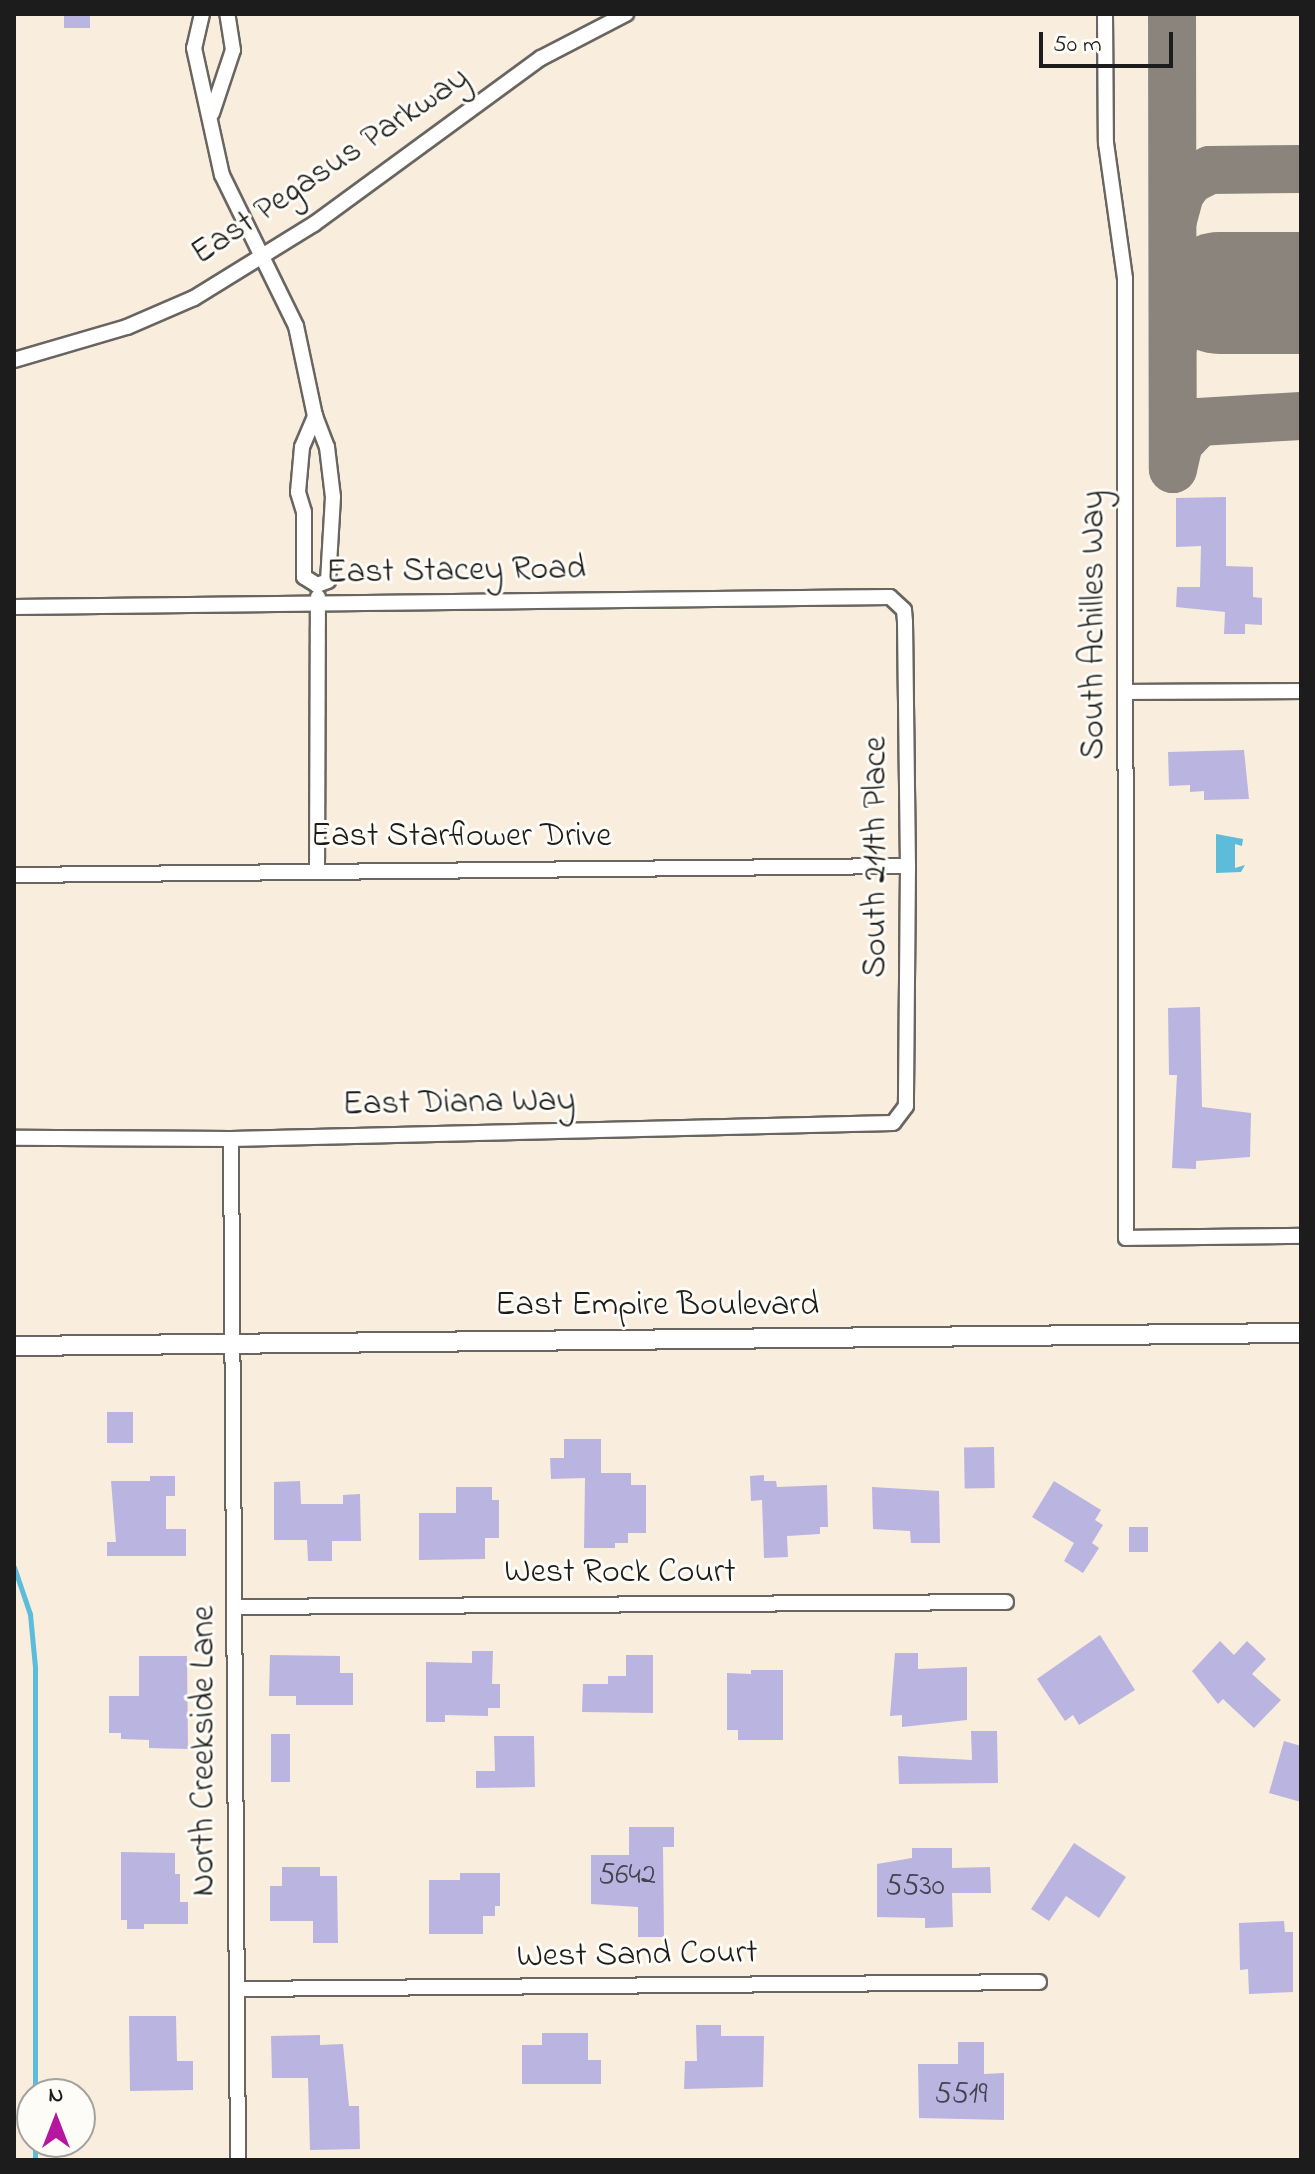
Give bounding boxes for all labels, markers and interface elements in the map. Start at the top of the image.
scale bar [1043,16,1177,66]
text: 50 m [1053,28,1102,63]
street label: East Pegasus Parkway [184,59,478,275]
street label: South Achilles Way [1075,490,1115,760]
street label: East Stacey Road [326,549,586,595]
street label: South 211th Place [857,736,897,978]
street label: East Starflower Drive [311,818,611,858]
street label: East Diana Way [342,1082,576,1126]
street label: East Empire Boulevard [495,1287,819,1327]
street label: West Rock Court [504,1554,736,1594]
street label: North Creekside Lane [185,1605,225,1897]
house number: 5642 [598,1858,656,1894]
house number: 5530 [885,1869,945,1905]
street label: West Sand Court [516,1933,758,1979]
house number: 5519 [935,2077,987,2113]
north arrow [16,2078,96,2158]
text: N [49,2080,63,2112]

